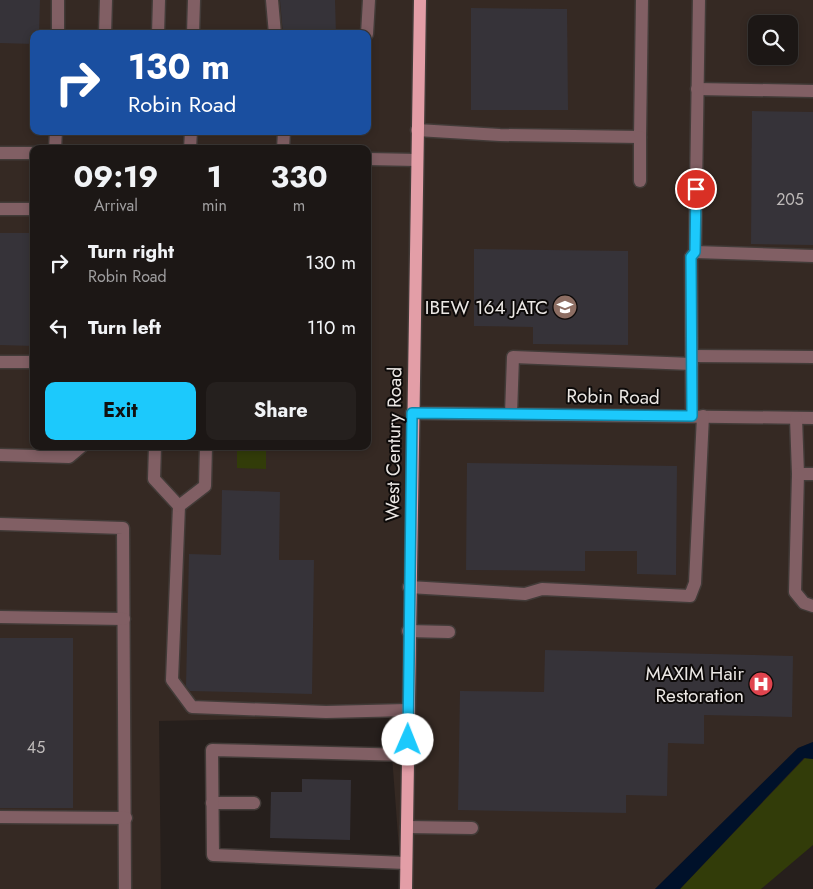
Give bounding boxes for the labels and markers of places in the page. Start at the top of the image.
pin [675,168,717,210]
place label: IBEW 164 JATC [425,294,548,321]
school or university icon: IBEW 164 JATC [552,294,578,320]
place label: MAXIM Hair Restoration [646,660,744,709]
hospital icon: MAXIM Hair Restoration [748,671,774,697]

